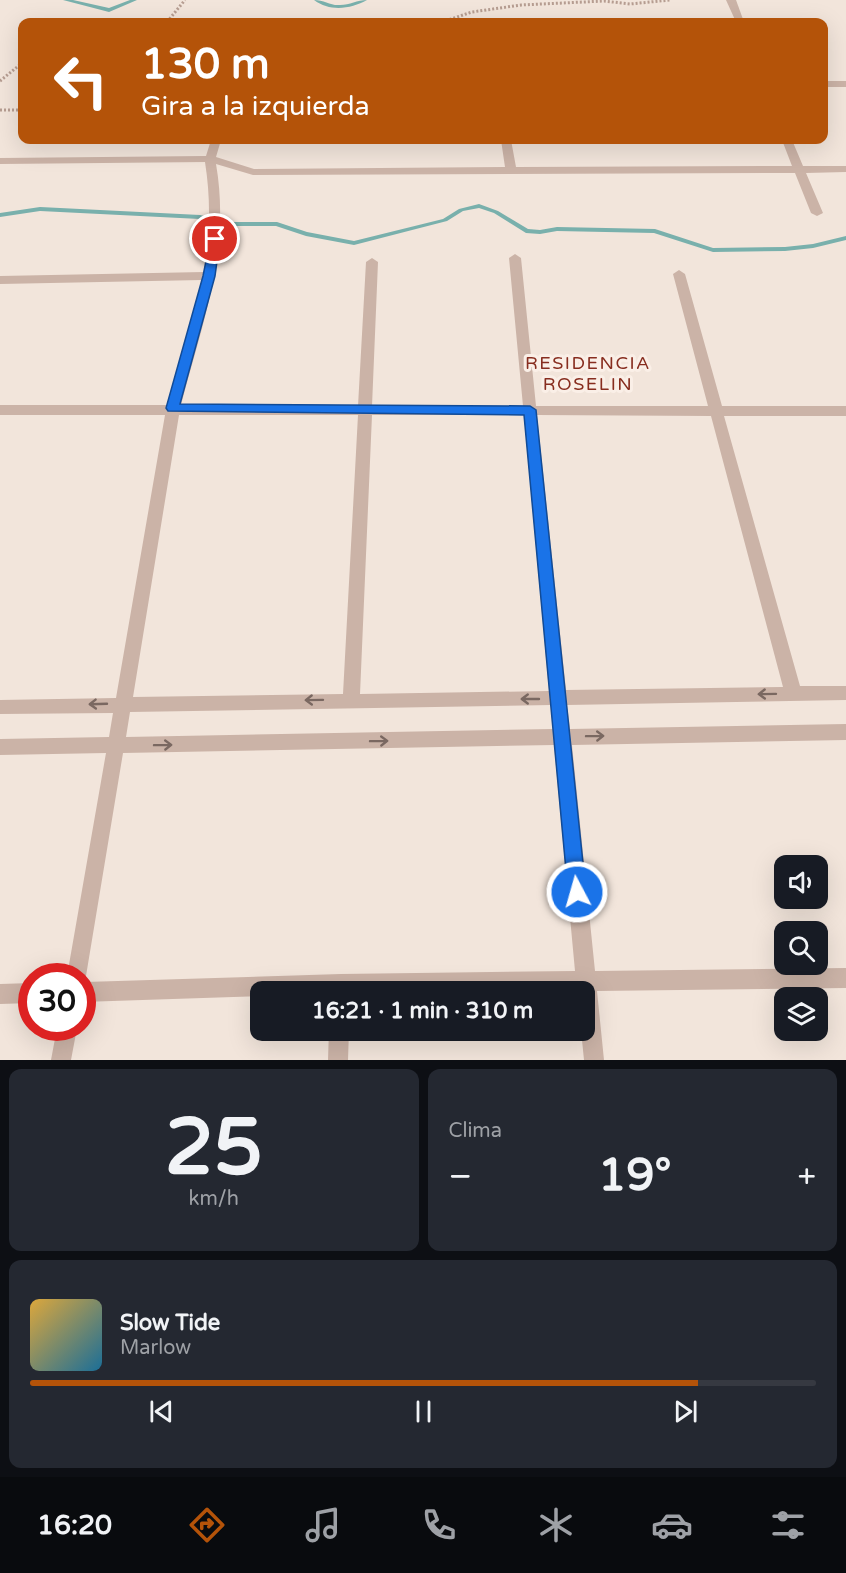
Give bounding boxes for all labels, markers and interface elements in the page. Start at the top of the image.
text: 130 m [141,39,270,90]
icon: left [42,42,120,120]
text: Gira a la izquierda [141,90,370,123]
pin [189,213,240,264]
icon: arrive [198,222,231,255]
district label: RESIDENCIA ROSELIN [525,352,651,395]
one-way arrow [757,688,777,700]
one-way arrow [520,693,540,705]
one-way arrow [304,694,324,706]
one-way arrow [88,698,108,709]
one-way arrow [585,731,605,742]
one-way arrow [369,735,389,746]
one-way arrow [153,739,173,751]
map controls [774,855,828,1041]
button: sound [774,855,828,909]
position arrow [545,860,609,924]
button: search [774,921,828,975]
speed limit sign: 30 [18,963,96,1041]
button: layers [774,987,828,1041]
text: 16:21 · 1 min · 310 m [312,998,533,1024]
text: 25 [165,1101,263,1195]
text: Clima [449,1119,502,1143]
text: 19° [598,1149,671,1203]
text: − [449,1157,472,1196]
text: + [797,1157,816,1196]
text: km/h [189,1187,239,1211]
text: Slow Tide [120,1310,220,1336]
text: Marlow [120,1336,191,1360]
icon: previous [145,1395,178,1428]
icon: pause [407,1395,440,1428]
icon: next [669,1395,702,1428]
icon: directions [186,1504,228,1546]
icon: music [302,1504,344,1546]
icon: phone [418,1504,460,1546]
icon: climate [535,1504,577,1546]
icon: car [651,1504,693,1546]
icon: filters [767,1504,809,1546]
text: 16:20 [37,1509,112,1542]

